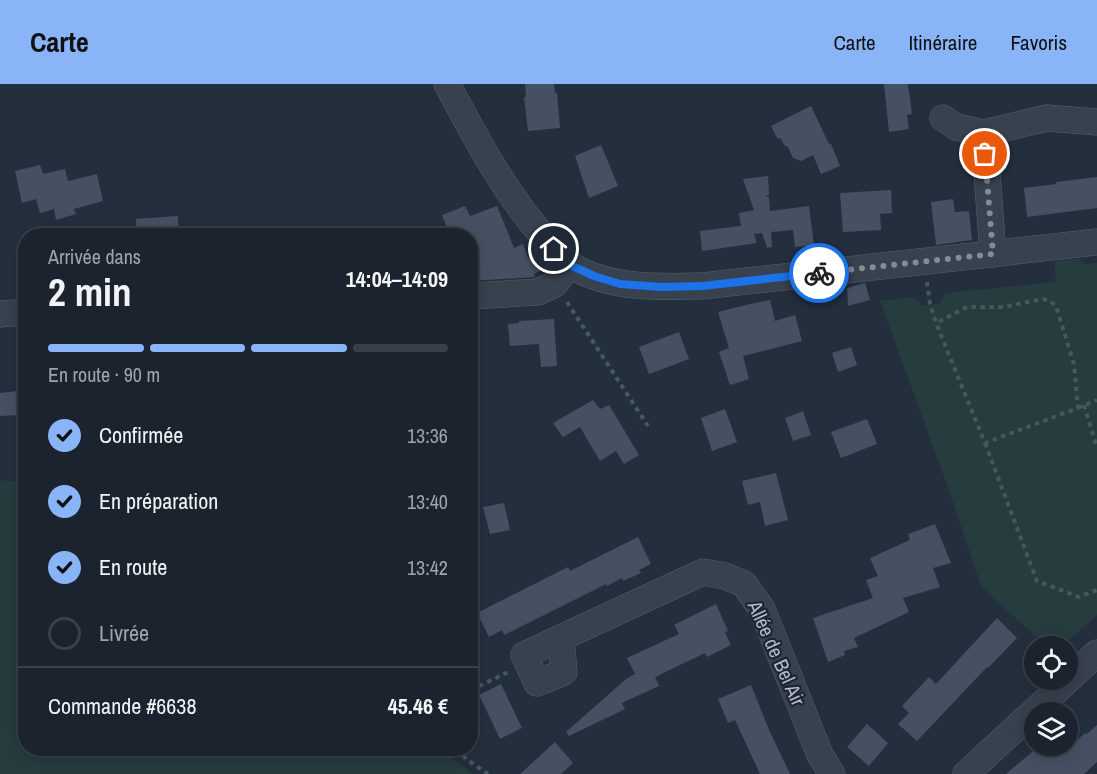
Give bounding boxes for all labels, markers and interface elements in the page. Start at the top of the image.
text: Carte [30,23,89,61]
text: Carte [833,28,876,57]
text: Itinéraire [909,28,977,57]
text: Favoris [1010,28,1067,57]
pin [959,128,1010,179]
icon: bag [968,137,1001,170]
pin [528,223,579,274]
icon: home [537,232,570,265]
text: Arrivée dans [48,243,141,270]
courier [789,243,849,303]
icon: bike [803,257,836,290]
text: 14:04–14:09 [346,264,448,294]
text: 2 min [48,266,132,318]
text: En route · 90 m [48,361,160,388]
icon: check [48,419,81,452]
text: Confirmée [99,420,183,450]
text: 13:36 [407,422,448,449]
icon: check [48,485,81,518]
text: En préparation [99,486,218,516]
text: 13:40 [407,488,448,515]
icon: check [48,551,81,584]
text: En route [99,552,167,582]
text: 13:42 [407,554,448,581]
street label: Allée de Bel Air [741,595,812,710]
text: Livrée [99,618,149,648]
map controls [1024,636,1078,756]
button: locate [1024,636,1078,690]
text: Commande #6638 [48,691,196,721]
text: 45.46 € [388,691,448,721]
button: layers [1024,702,1078,756]

